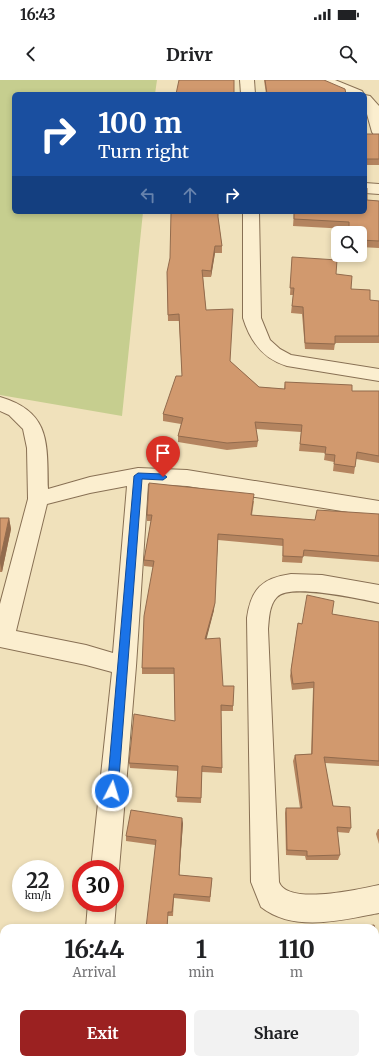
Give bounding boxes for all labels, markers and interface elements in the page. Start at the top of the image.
text: 16:43 [20,5,56,24]
icon: back [20,43,42,65]
text: Drivr [166,43,213,66]
icon: search [337,43,359,65]
text: 100 m [98,105,182,141]
icon: right [32,108,84,160]
text: Turn right [98,140,189,163]
icon: left [137,184,159,206]
icon: ahead [179,184,201,206]
icon: right [221,184,243,206]
map controls [331,226,367,262]
button: search [331,226,367,262]
pin [146,436,180,477]
icon: arrive [152,442,174,464]
position arrow [91,770,133,812]
speed limit sign: 30 [72,860,124,912]
text: 22 [26,868,50,893]
text: km/h [25,889,51,902]
text: 16:44 [64,934,124,965]
text: 1 [196,934,207,965]
text: 110 [278,934,315,965]
text: Arrival [73,964,116,981]
text: min [188,964,214,981]
text: m [290,964,303,981]
button: Exit [20,1010,186,1056]
button: Share [194,1010,359,1056]

